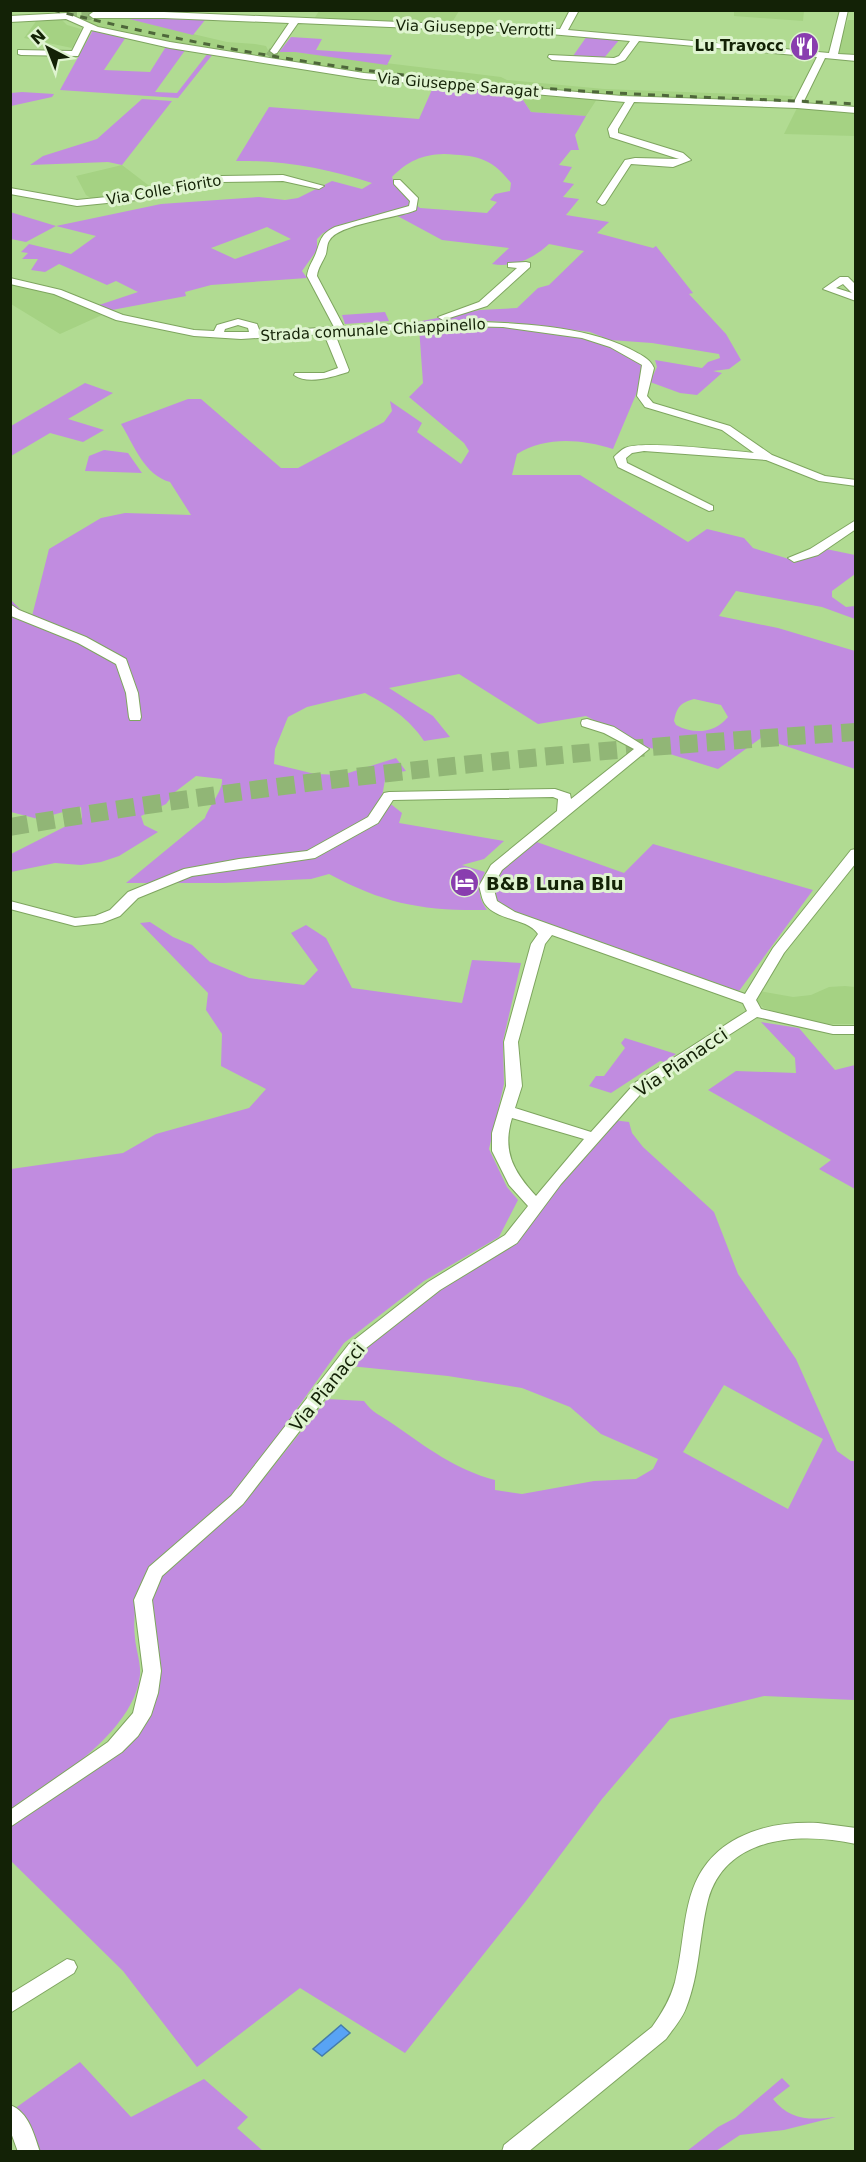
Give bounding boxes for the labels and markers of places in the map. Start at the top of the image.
restaurant icon: Lu Travocc [789,30,821,62]
place label: Lu Travocc [695,37,784,55]
hotel icon: B&B Luna Blu [449,867,481,899]
place label: B&B Luna Blu [486,873,624,894]

